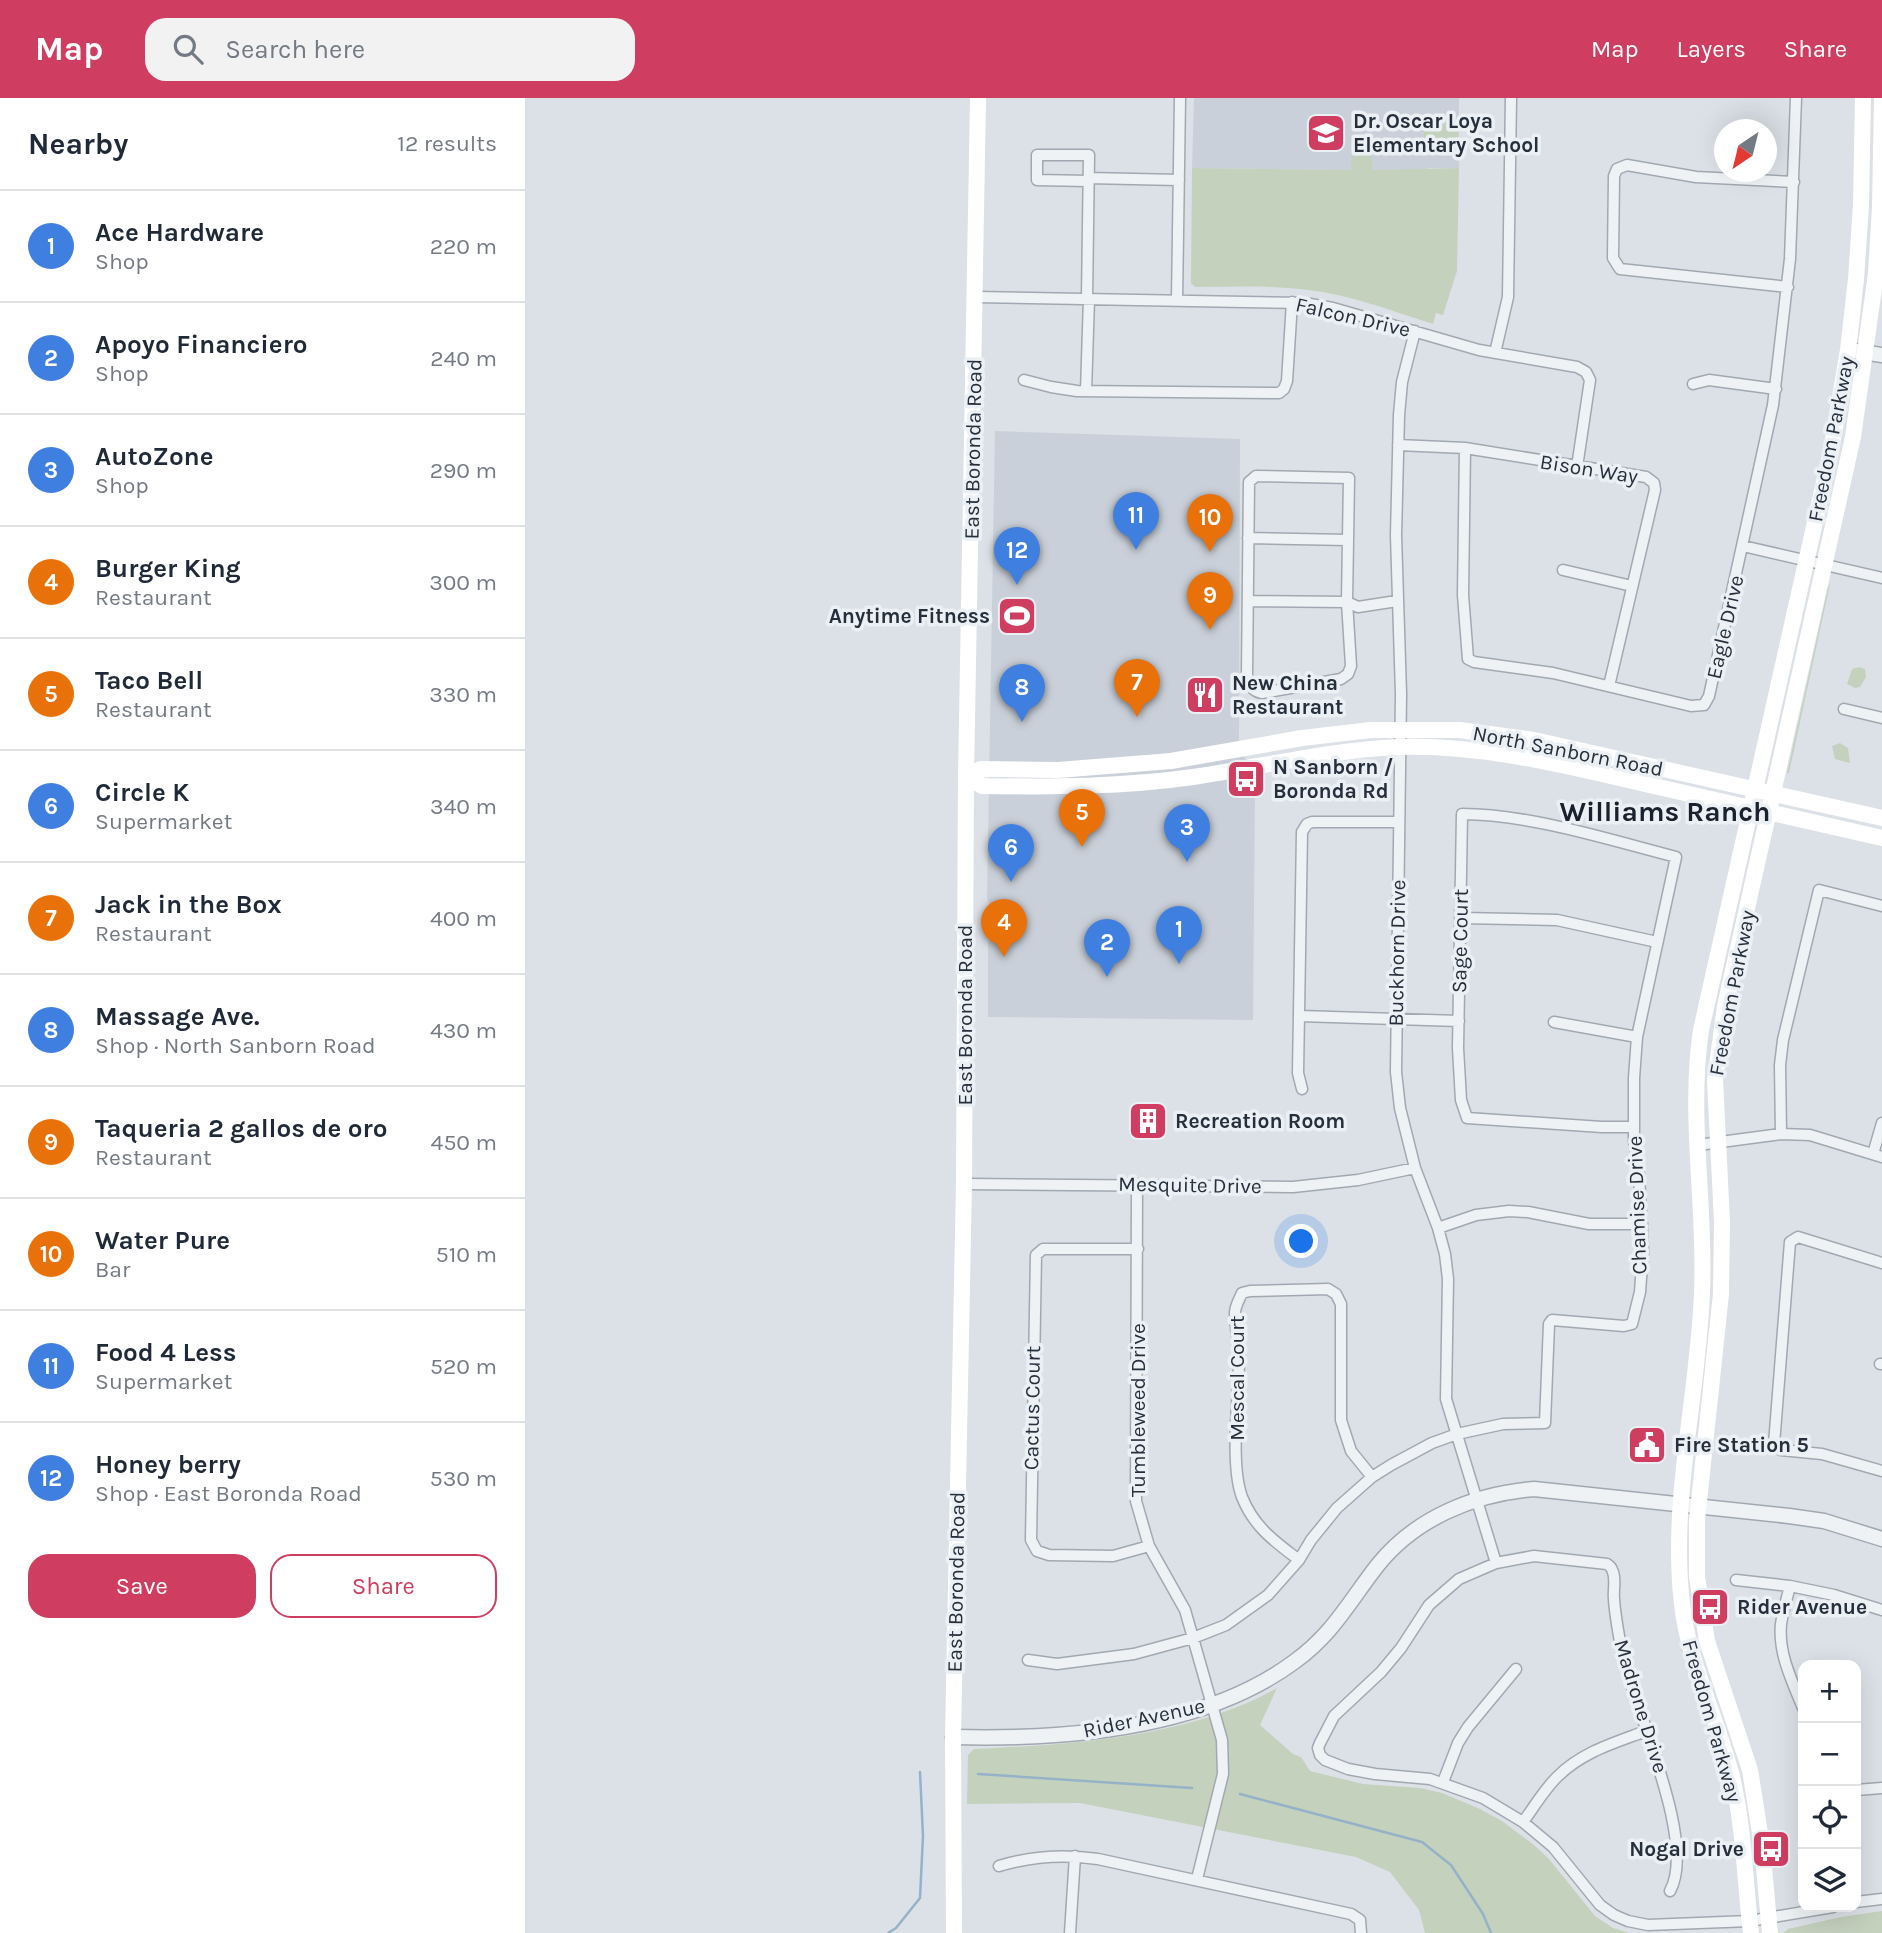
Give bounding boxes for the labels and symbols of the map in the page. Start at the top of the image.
place label: Dr. Oscar Loya Elementary School [1353,109,1539,157]
school or university icon: Dr. Oscar Loya Elementary School [1305,112,1347,154]
north arrow [1714,119,1777,182]
street label: Falcon Drive [1293,292,1413,342]
street label: Freedom Parkway [1803,354,1859,524]
street label: East Boronda Road [959,358,987,540]
street label: Bison Way [1538,449,1640,489]
pin: 11 [1113,492,1159,550]
pin: 10 [1187,494,1233,552]
pin: 12 [994,527,1040,585]
pin: 9 [1187,572,1233,630]
street label: Eagle Drive [1701,573,1749,681]
sports icon: Anytime Fitness [996,595,1038,637]
place label: Anytime Fitness [829,604,990,628]
pin: 7 [1114,659,1160,717]
pin: 8 [999,664,1045,722]
place label: New China Restaurant [1232,671,1343,719]
restaurant icon: New China Restaurant [1184,674,1226,716]
street label: North Sanborn Road [1471,721,1665,781]
place label: N Sanborn / Boronda Rd [1273,755,1394,803]
bus stop icon: N Sanborn / Boronda Rd [1225,758,1267,800]
pin: 5 [1059,789,1105,847]
district label: Williams Ranch [1560,795,1770,828]
pin: 3 [1164,804,1210,862]
pin: 6 [988,824,1034,882]
street label: Buckhorn Drive [1384,879,1410,1027]
street label: Sage Court [1447,888,1473,993]
pin: 4 [981,899,1027,957]
pin: 1 [1156,906,1202,964]
street label: Freedom Parkway [1704,908,1760,1078]
pin: 2 [1084,919,1130,977]
street label: East Boronda Road [953,925,977,1105]
building icon: Recreation Room [1127,1100,1169,1142]
place label: Recreation Room [1175,1109,1345,1133]
street label: Chamise Drive [1623,1135,1651,1275]
street label: Mesquite Drive [1118,1172,1262,1198]
your location [1284,1224,1318,1258]
street label: Mescal Court [1225,1315,1249,1441]
street label: Tumbleweed Drive [1126,1323,1150,1497]
street label: Cactus Court [1019,1345,1045,1470]
public building icon: Fire Station 5 [1626,1424,1668,1466]
place label: Fire Station 5 [1674,1433,1809,1457]
street label: East Boronda Road [942,1491,970,1673]
bus stop icon: Rider Avenue [1689,1586,1731,1628]
place label: Rider Avenue [1737,1595,1867,1619]
street label: Madrone Drive [1609,1636,1673,1776]
street label: Freedom Parkway [1677,1637,1747,1805]
street label: Rider Avenue [1081,1693,1207,1743]
bus stop icon: Nogal Drive [1750,1828,1792,1870]
place label: Nogal Drive [1629,1837,1744,1861]

